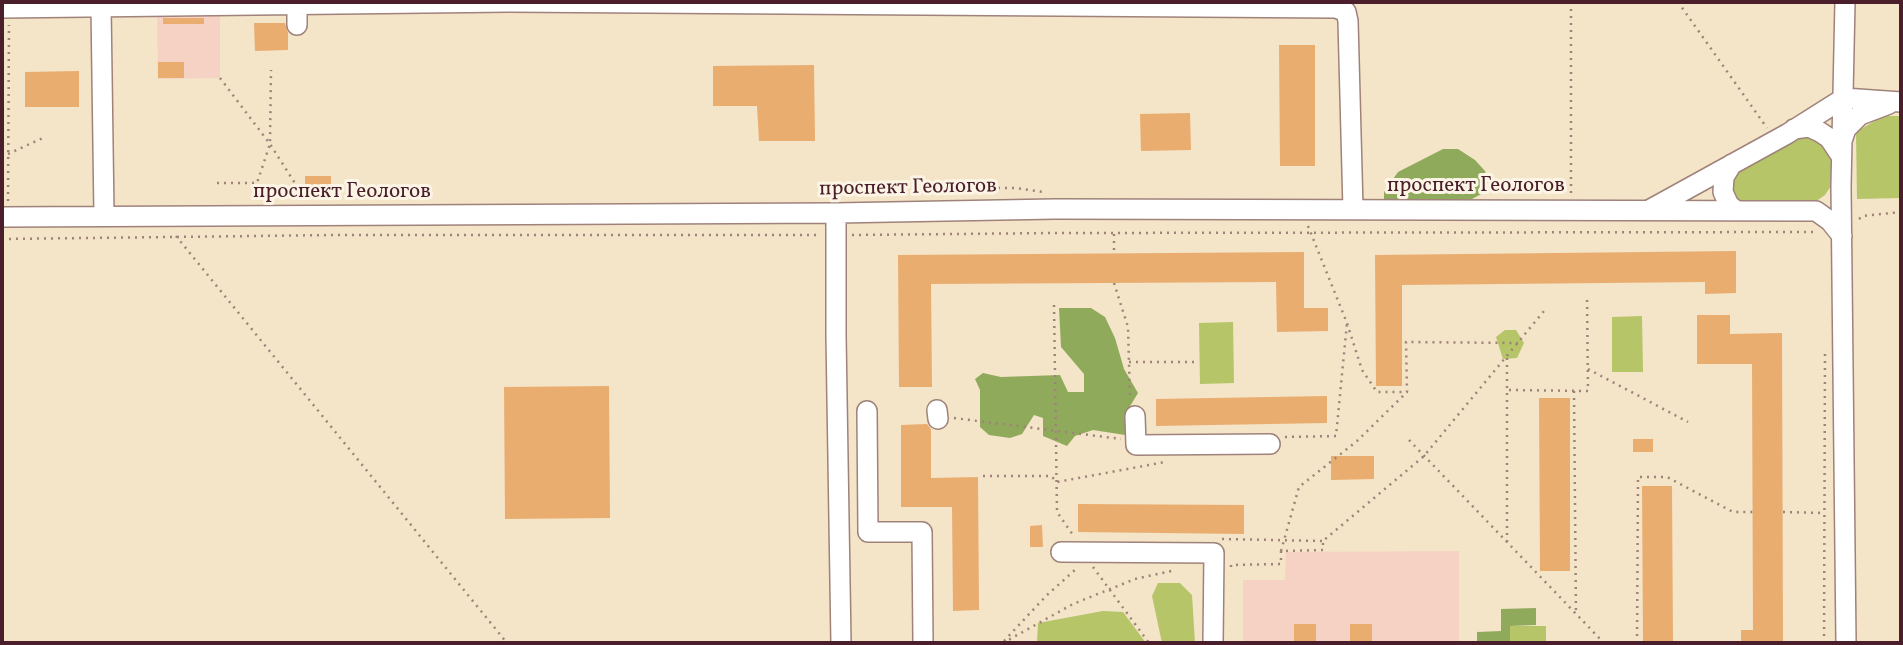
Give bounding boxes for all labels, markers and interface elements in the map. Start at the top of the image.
street label: проспект Геологов [1387,174,1565,200]
street label: проспект Геологов [819,175,997,203]
street label: проспект Геологов [253,180,431,206]

